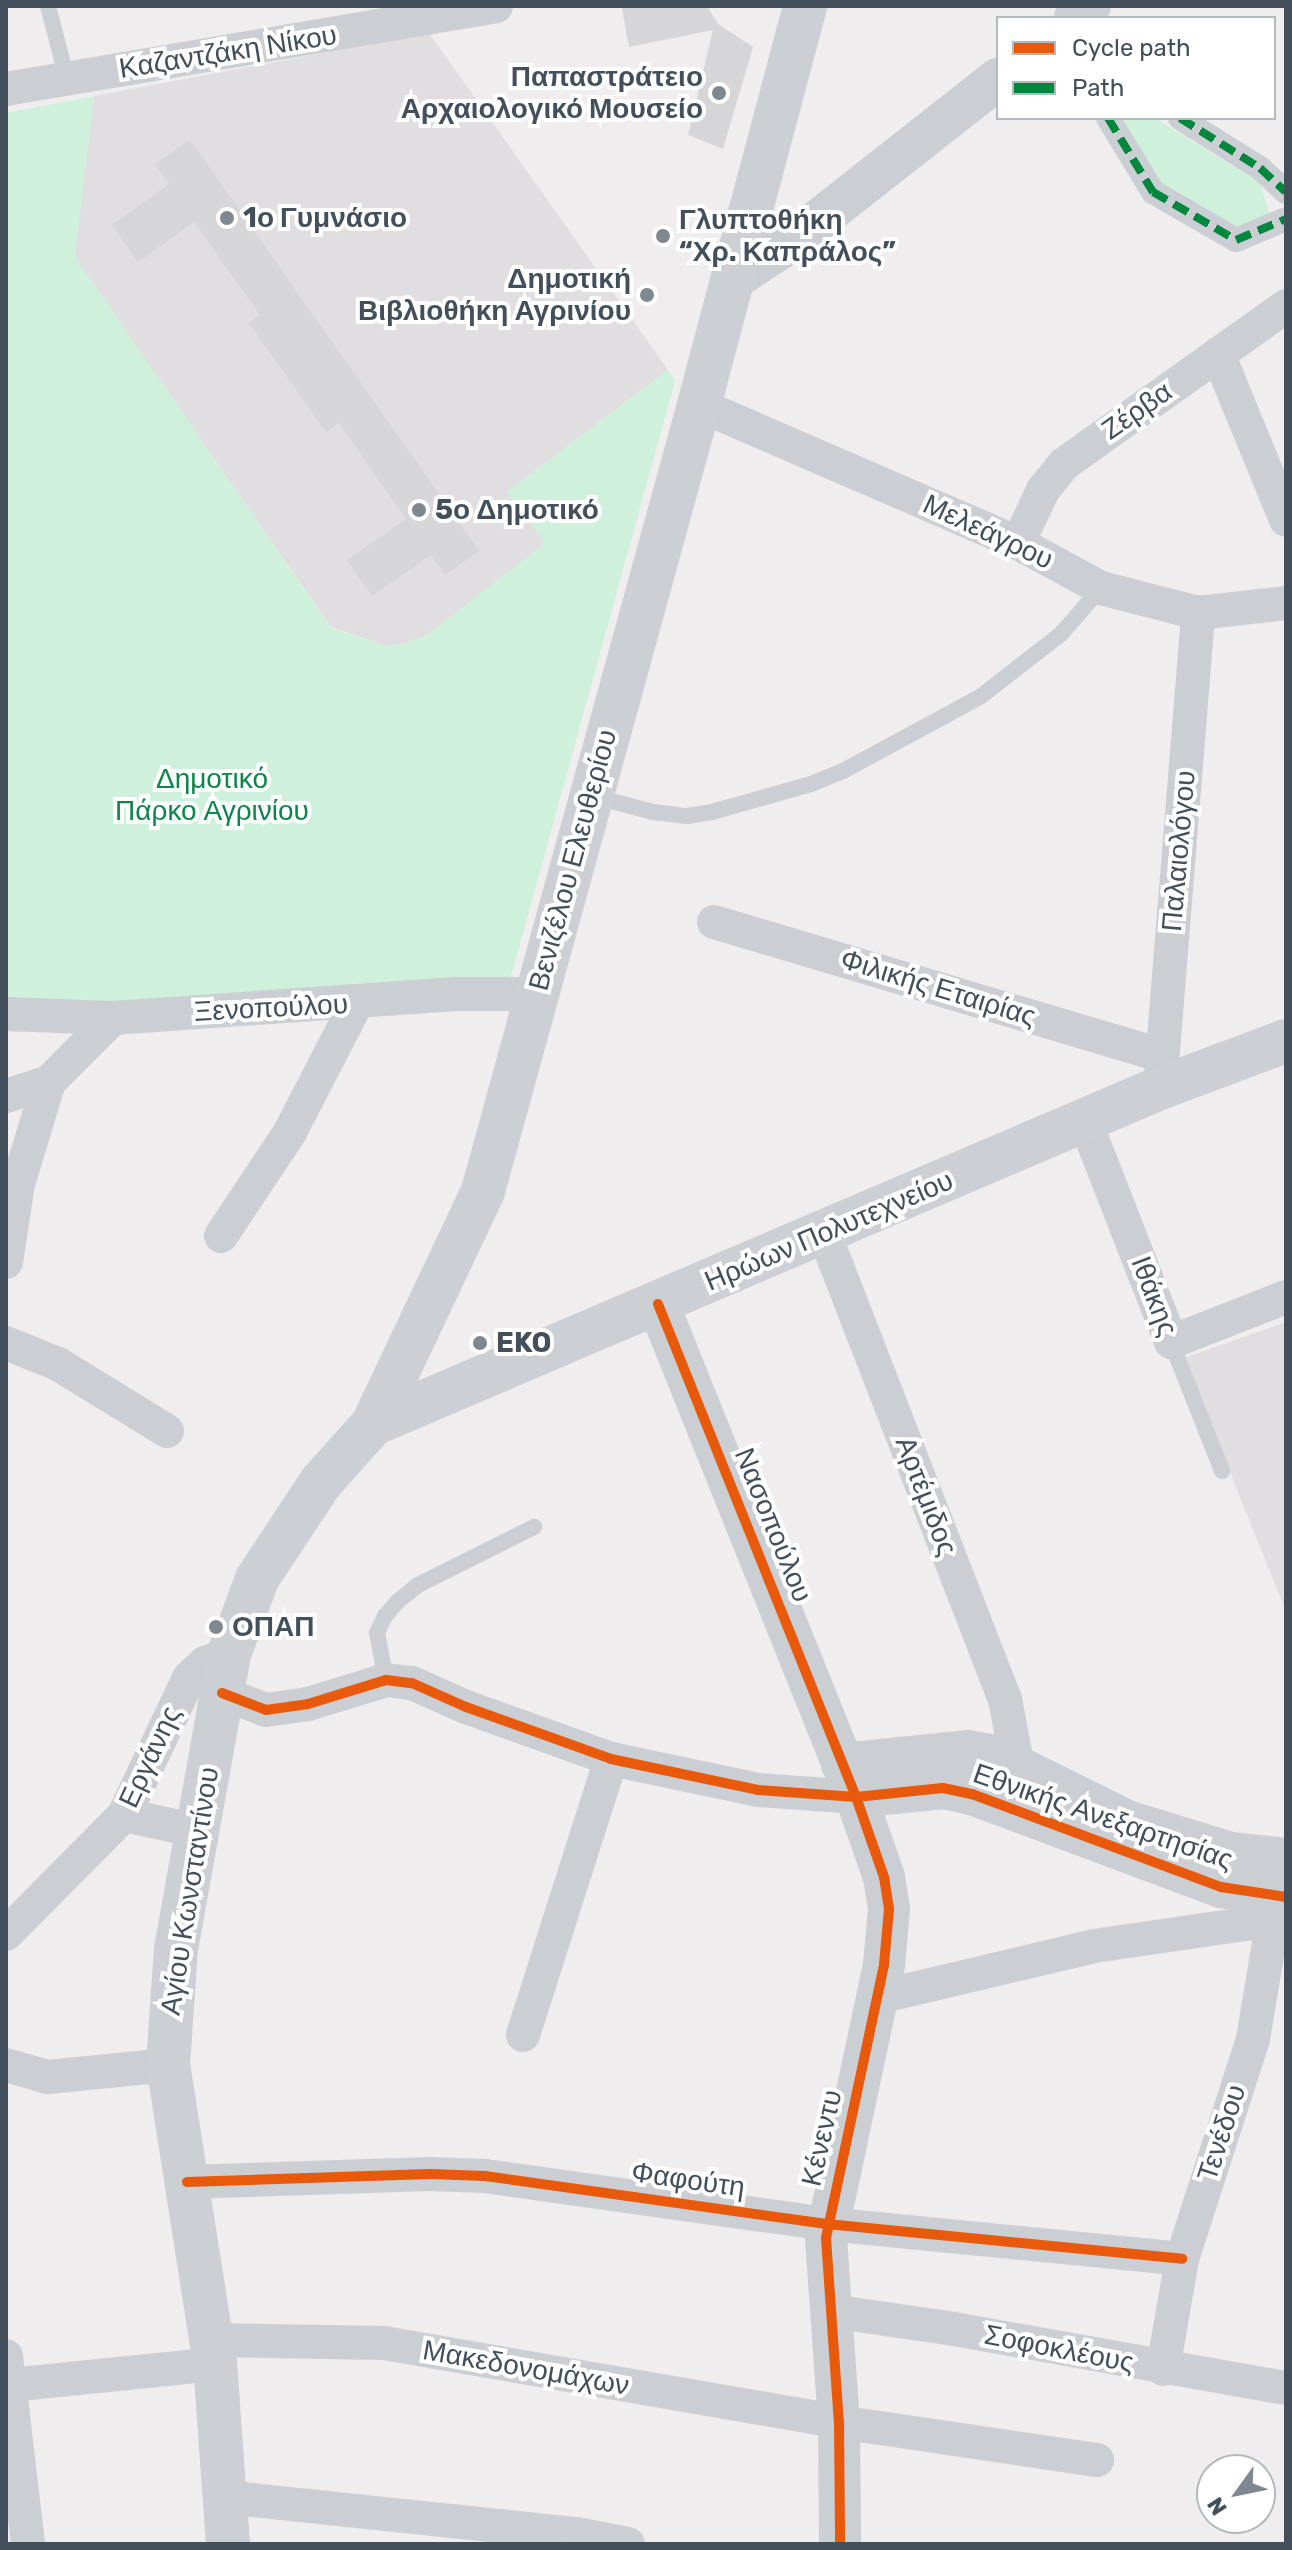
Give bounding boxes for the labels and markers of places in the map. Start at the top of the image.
place label: Παπαστράτειο Αρχαιολογικό Μουσείο [401,60,703,126]
marker: Παπαστράτειο Αρχαιολογικό Μουσείο [710,84,728,102]
place label: 1ο Γυμνάσιο [243,201,407,235]
place label: Γλυπτοθήκη “Χρ. Καπράλος” [679,203,896,269]
marker: 1ο Γυμνάσιο [218,209,236,227]
marker: Γλυπτοθήκη “Χρ. Καπράλος” [654,227,672,245]
place label: Δημοτική Βιβλιοθήκη Αγρινίου [358,262,631,328]
marker: Δημοτική Βιβλιοθήκη Αγρινίου [638,286,656,304]
place label: 5ο Δημοτικό [435,493,599,527]
marker: 5ο Δημοτικό [410,501,428,519]
place label: EKO [496,1326,551,1360]
marker: EKO [471,1334,489,1352]
place label: ΟΠΑΠ [232,1610,314,1644]
marker: ΟΠΑΠ [207,1618,225,1636]

